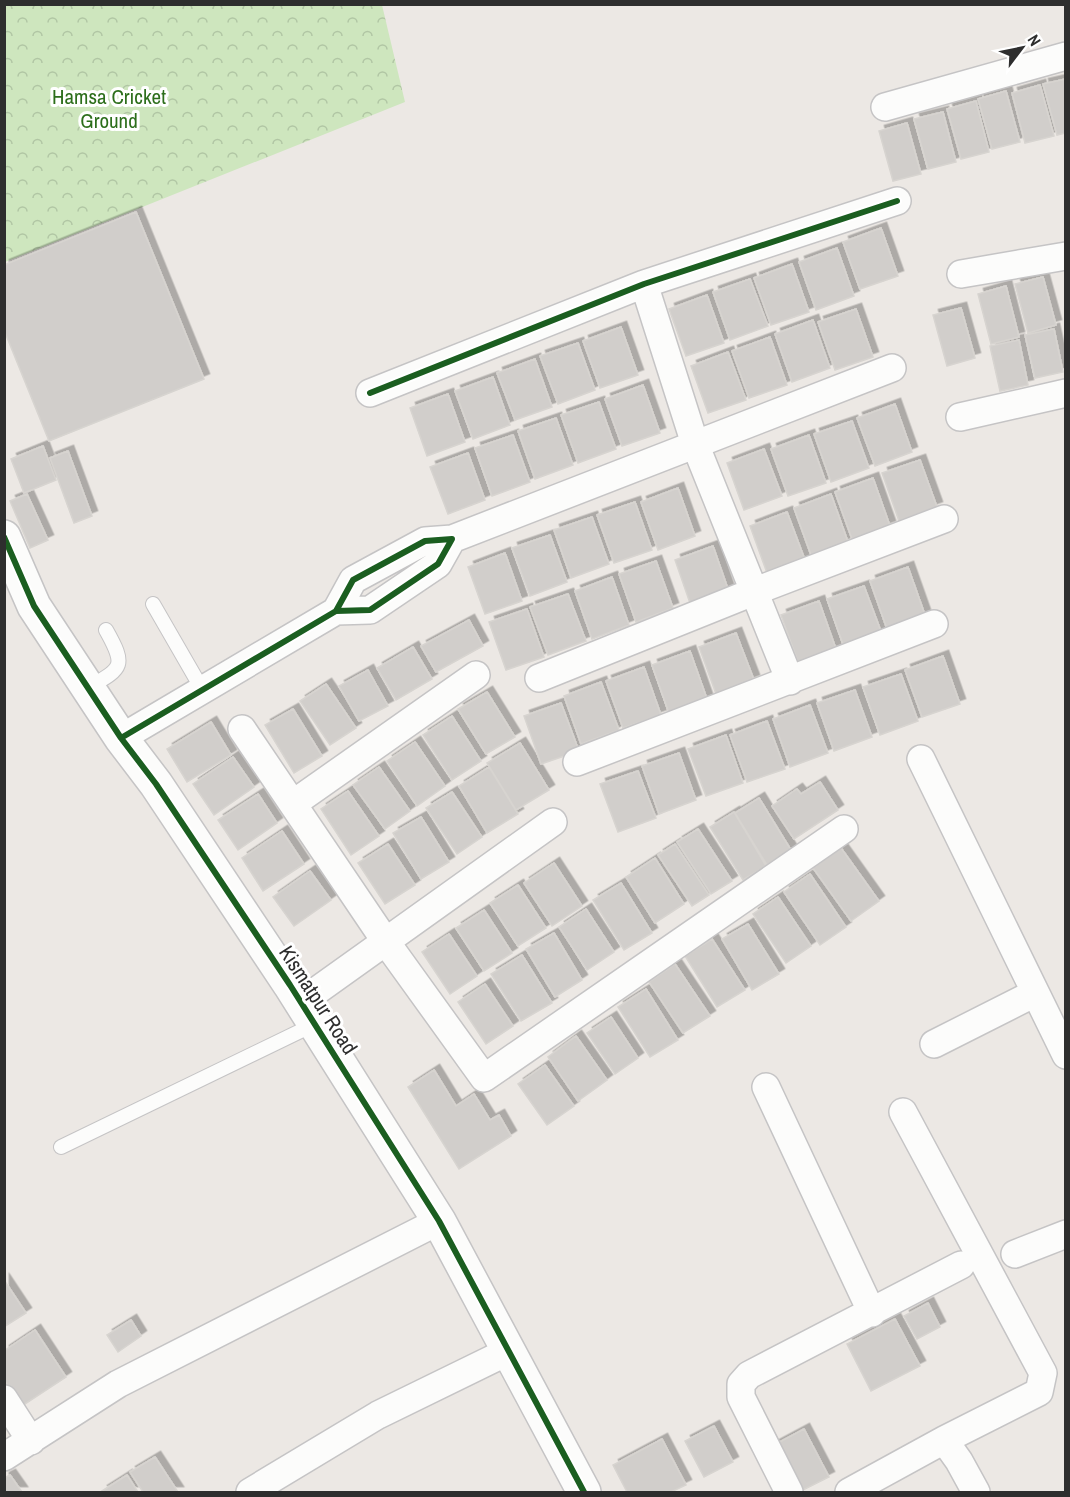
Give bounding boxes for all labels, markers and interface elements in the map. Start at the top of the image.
north arrow [992,18,1052,78]
text: N [1023,30,1047,50]
park label: Hamsa Cricket Ground [52,82,166,135]
street label: Kismatpur Road [272,940,364,1060]

